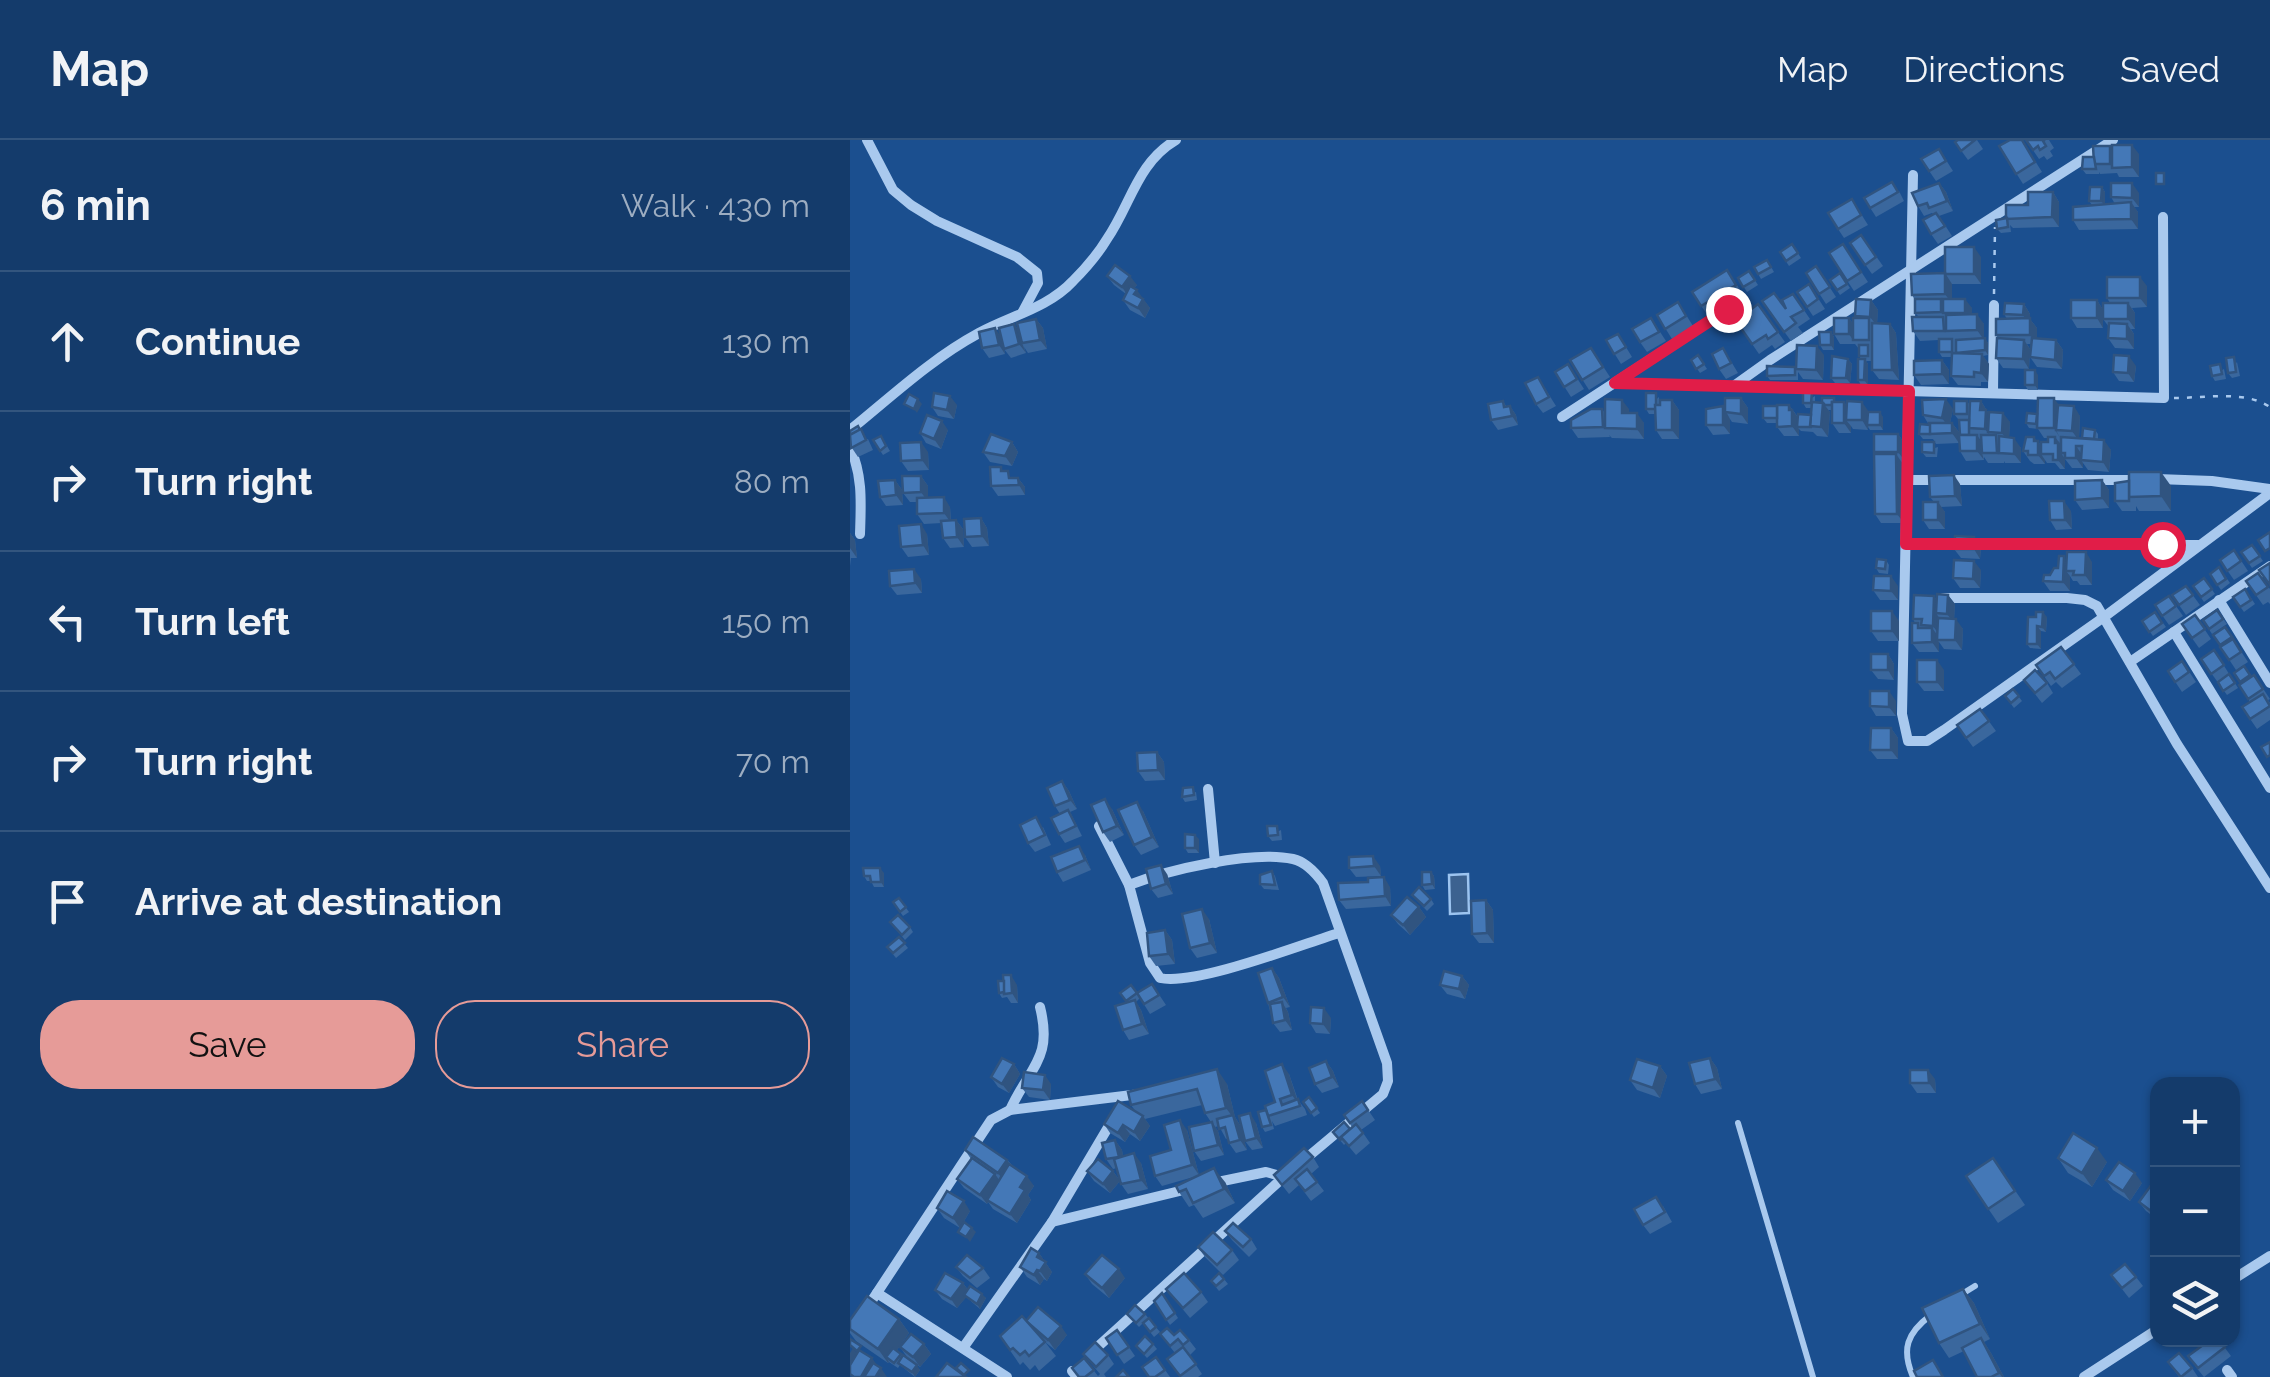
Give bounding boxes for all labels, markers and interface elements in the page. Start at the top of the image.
text: Map [50,41,149,97]
text: Map [1777,49,1848,90]
text: Directions [1903,49,2065,90]
text: Saved [2120,49,2220,90]
text: 6 min [40,181,151,230]
text: Walk · 430 m [621,187,810,224]
route end [1706,287,1752,333]
icon: ahead [40,314,95,369]
text: Continue [135,319,300,364]
text: 130 m [722,323,810,360]
icon: right [40,454,95,509]
text: Turn right [135,459,312,504]
text: 80 m [734,463,810,500]
route start [2140,522,2186,568]
icon: left [40,594,95,649]
text: Turn left [135,599,290,644]
text: 150 m [722,603,810,640]
icon: right [40,734,95,789]
text: Turn right [135,739,312,784]
text: 70 m [736,743,810,780]
icon: arrive [40,874,95,929]
text: Arrive at destination [135,879,502,924]
button: Save [40,1000,415,1089]
button: Share [435,1000,810,1089]
map controls [2150,1077,2240,1347]
button: + [2150,1077,2240,1167]
button: − [2150,1167,2240,1257]
button: layers [2150,1257,2240,1347]

